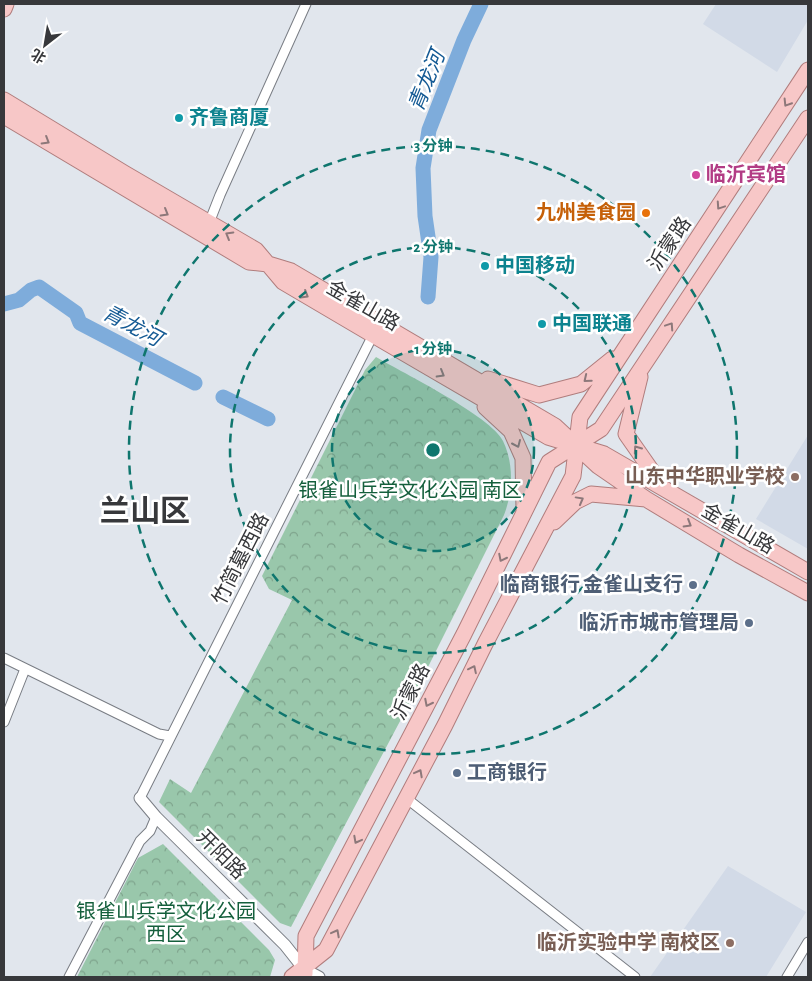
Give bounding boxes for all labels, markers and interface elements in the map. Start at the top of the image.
north arrow [20,20,70,70]
water label: 青龙河 [405,44,450,114]
text: 北 [29,46,48,66]
one-way arrow [784,97,793,106]
place label: 齐鲁商厦 [189,106,269,128]
marker: 齐鲁商厦 [173,112,185,124]
one-way arrow [40,135,49,144]
text: 3 分钟 [414,138,452,154]
place label: 临沂宾馆 [706,163,786,185]
marker: 临沂宾馆 [690,169,702,181]
one-way arrow [716,200,726,209]
place label: 九州美食园 [536,201,636,223]
one-way arrow [160,206,169,216]
marker: 九州美食园 [640,207,652,219]
street label: 沂蒙路 [644,213,695,274]
one-way arrow [226,231,235,241]
text: 2 分钟 [413,239,453,255]
place label: 中国移动 [495,255,575,276]
marker: 中国移动 [479,260,491,272]
street label: 金雀山路 [323,276,403,335]
one-way arrow [299,288,308,298]
water label: 青龙河 [99,301,169,352]
place label: 中国联通 [552,313,632,334]
marker: 中国联通 [536,318,548,330]
one-way arrow [664,322,673,332]
text: 1 分钟 [414,341,452,357]
one-way arrow [436,368,445,378]
one-way arrow [584,374,593,382]
one-way arrow [511,439,521,448]
centre of rings [424,441,442,459]
one-way arrow [634,445,643,455]
place label: 山东中华职业学校 [625,465,785,487]
marker: 山东中华职业学校 [789,471,801,483]
park label: 银雀山兵学文化公园 南区 [298,479,522,501]
district label: 兰山区 [100,495,190,527]
one-way arrow [575,496,584,506]
street label: 金雀山路 [698,499,778,558]
street label: 竹简墓西路 [208,509,273,608]
one-way arrow [682,518,691,528]
one-way arrow [498,553,508,562]
place label: 临商银行 金雀山支行 [500,573,683,595]
marker: 临商银行 金雀山支行 [687,579,699,591]
place label: 临沂市城市管理局 [579,611,739,633]
marker: 临沂市城市管理局 [743,617,755,629]
street label: 沂蒙路 [388,660,434,723]
one-way arrow [467,665,477,674]
one-way arrow [424,698,434,707]
place label: 工商银行 [467,761,547,783]
marker: 工商银行 [451,767,463,779]
one-way arrow [413,770,423,779]
street label: 开阳路 [193,826,250,883]
one-way arrow [353,834,363,843]
park label: 银雀山兵学文化公园 西区 [76,900,256,945]
one-way arrow [329,929,339,938]
place label: 临沂实验中学 南校区 [537,931,720,953]
marker: 临沂实验中学 南校区 [724,937,736,949]

